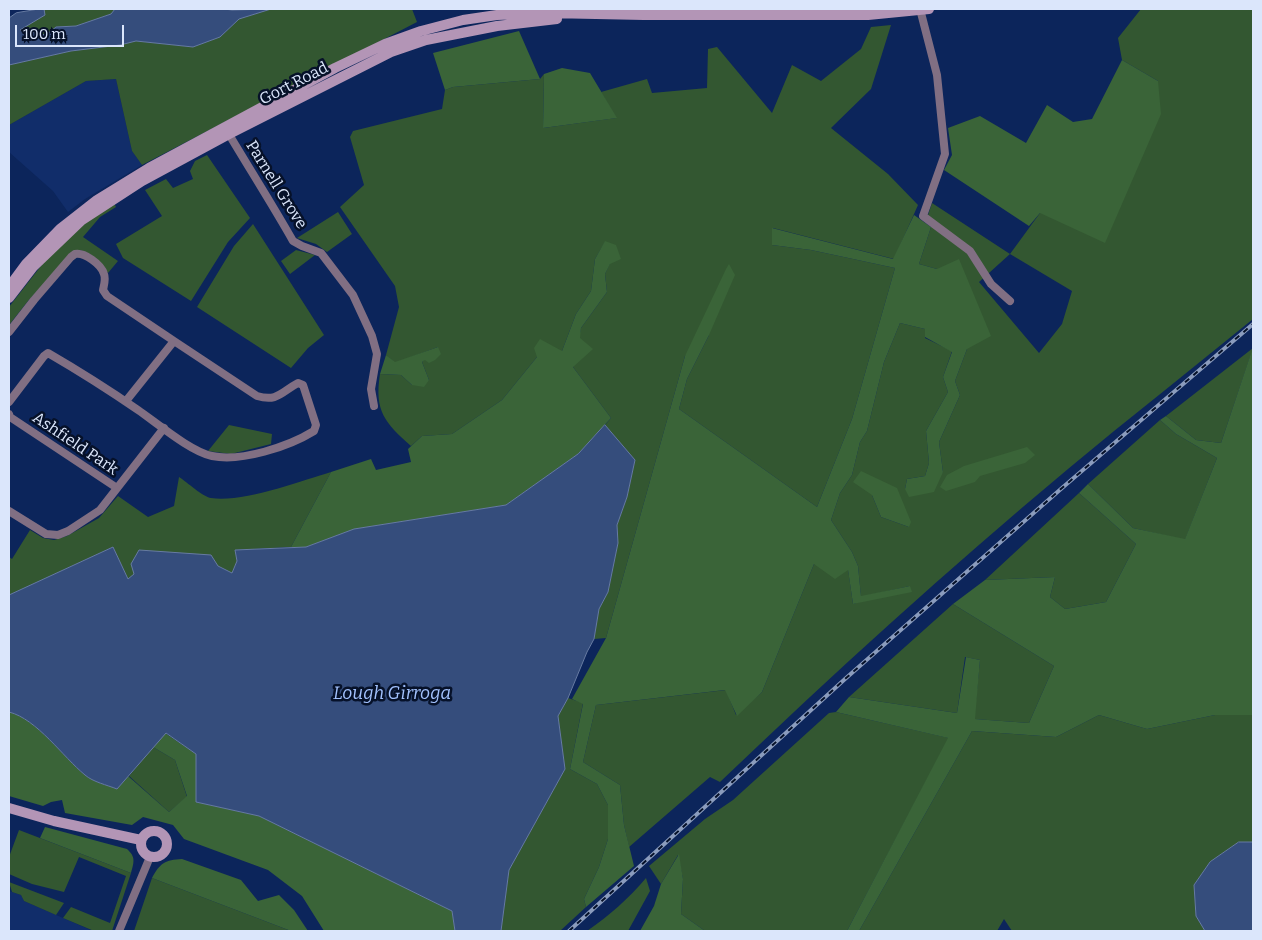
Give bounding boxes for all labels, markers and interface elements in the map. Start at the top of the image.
scale bar [18,15,126,47]
text: 100 m [23,25,66,43]
street label: Gort Road [256,59,332,109]
street label: Parnell Grove [241,137,311,233]
street label: Ashfield Park [29,408,121,480]
water label: Lough Girroga [333,683,451,705]

